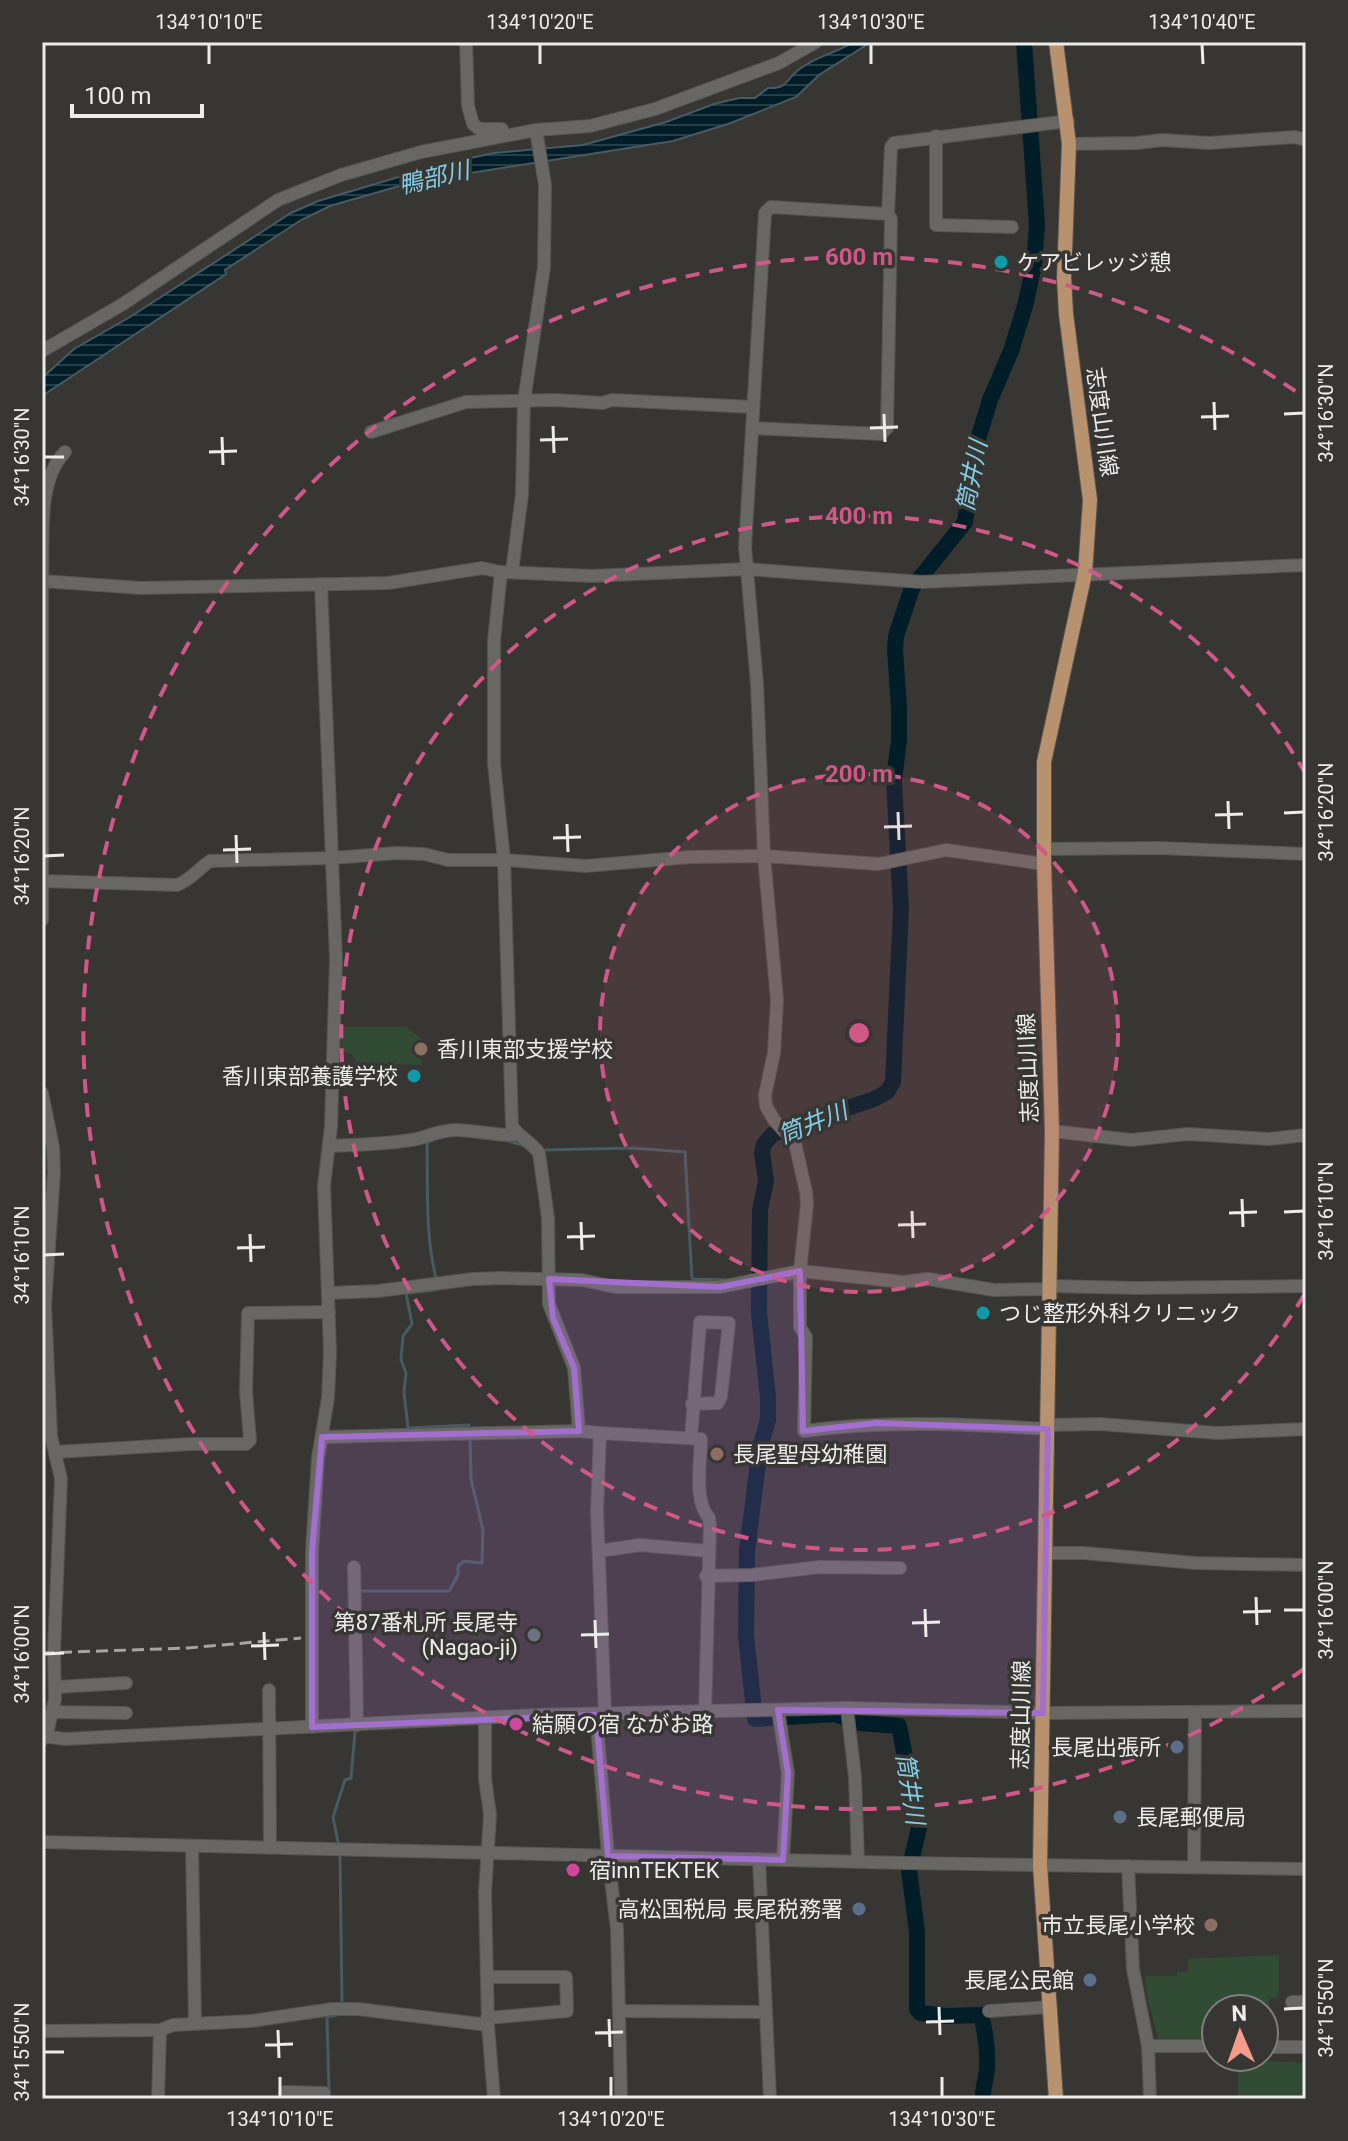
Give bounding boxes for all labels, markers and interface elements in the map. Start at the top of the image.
text: 134°10'10"E [155,10,263,34]
text: 134°10'20"E [486,10,594,34]
text: 134°10'30"E [817,10,925,34]
text: 134°10'40"E [1148,10,1256,34]
scale bar [72,68,202,118]
text: 100 m [84,82,151,110]
water label: 鴨部川 [396,156,475,200]
text: 600 m [825,243,893,271]
place label: ケアビレッジ憩 [1017,250,1171,275]
marker: ケアビレッジ憩 [992,253,1010,271]
text: 34°16'30"N [1314,363,1338,463]
street label: 志度山川線 [1082,366,1122,478]
text: 34°16'30"N [10,407,34,507]
water label: 筒井川 [951,435,993,514]
text: 400 m [825,502,893,530]
text: 200 m [825,760,893,788]
text: 34°16'20"N [1314,762,1338,862]
text: 34°16'20"N [10,806,34,906]
street label: 志度山川線 [1014,1013,1042,1123]
centre of rings [845,1019,873,1047]
place label: 香川東部支援学校 [437,1037,613,1062]
marker: 香川東部支援学校 [412,1040,430,1058]
place label: 香川東部養護学校 [222,1064,398,1089]
marker: 香川東部養護学校 [405,1067,423,1085]
water label: 筒井川 [774,1095,854,1149]
text: 34°16'10"N [1314,1161,1338,1261]
text: 34°16'10"N [10,1205,34,1305]
place label: つじ整形外科クリニック [999,1301,1241,1326]
marker: つじ整形外科クリニック [974,1304,992,1322]
place label: 長尾聖母幼稚園 [733,1442,887,1467]
marker: 長尾聖母幼稚園 [708,1445,726,1463]
text: 34°16'00"N [1314,1560,1338,1660]
text: 34°16'00"N [10,1604,34,1704]
place label: 第87番札所 長尾寺 (Nagao-ji) [334,1610,518,1661]
marker: 第87番札所 長尾寺 (Nagao-ji) [525,1626,543,1644]
street label: 志度山川線 [1008,1660,1034,1770]
place label: 結願の宿 ながお路 [532,1712,713,1737]
marker: 結願の宿 ながお路 [507,1715,525,1733]
place label: 長尾出張所 [1051,1735,1161,1760]
marker: 長尾出張所 [1168,1738,1186,1756]
water label: 筒井川 [891,1751,930,1830]
place label: 長尾郵便局 [1136,1805,1246,1830]
marker: 長尾郵便局 [1111,1808,1129,1826]
place label: 宿innTEKTEK [589,1858,720,1883]
marker: 宿innTEKTEK [564,1861,582,1879]
place label: 高松国税局 長尾税務署 [618,1897,843,1922]
marker: 高松国税局 長尾税務署 [850,1900,868,1918]
place label: 市立長尾小学校 [1041,1913,1195,1938]
marker: 市立長尾小学校 [1202,1916,1220,1934]
text: 34°15'50"N [1314,1958,1338,2058]
place label: 長尾公民館 [964,1968,1074,1993]
marker: 長尾公民館 [1081,1971,1099,1989]
north arrow [1200,1993,1280,2073]
text: N [1231,2001,1248,2026]
text: 34°15'50"N [10,2002,34,2102]
text: 134°10'10"E [226,2107,334,2131]
text: 134°10'20"E [557,2107,665,2131]
text: 134°10'30"E [888,2107,996,2131]

